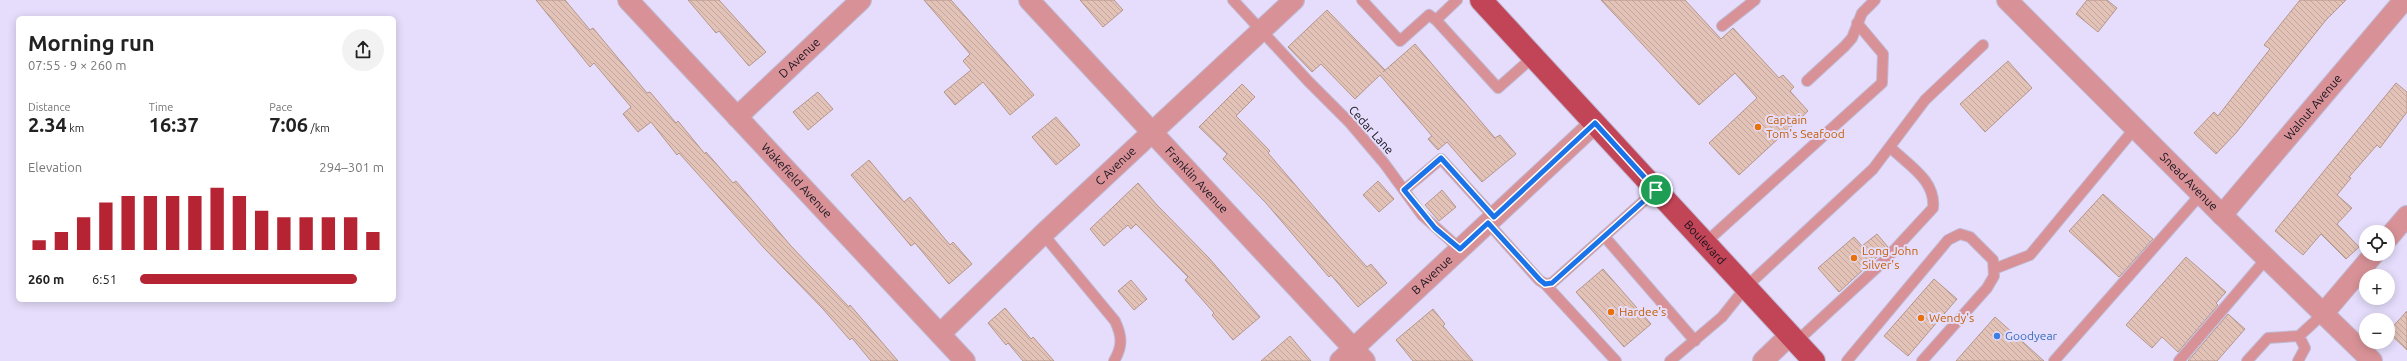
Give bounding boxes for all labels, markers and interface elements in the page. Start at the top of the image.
button: share [342,29,384,71]
text: Morning run [28,30,155,55]
street label: D Avenue [776,35,822,80]
text: 07:55 · 9 × 260 m [28,58,127,72]
street label: Walnut Avenue [2281,72,2344,142]
text: Distance [28,101,71,113]
text: Time [149,101,173,113]
text: Pace [269,101,293,113]
street label: Cedar Lane [1346,103,1396,156]
text: 2.34 [28,113,67,136]
text: 16:37 [149,113,199,136]
text: 7:06 [269,113,308,136]
place label: Captain Tom's Seafood [1766,113,1845,140]
text: km [67,122,84,134]
text: /km [308,122,330,134]
marker: Captain Tom's Seafood [1753,122,1763,132]
street label: Wakefield Avenue [759,140,835,220]
street label: C Avenue [1092,144,1138,188]
street label: Franklin Avenue [1163,144,1231,216]
street label: Snead Avenue [2158,150,2221,213]
text: Elevation [28,160,82,174]
text: 294–301 m [319,160,384,174]
pin [1639,173,1673,207]
icon: arrive [1645,179,1667,201]
street label: Boulevard [1682,218,1729,267]
map controls [2359,225,2395,349]
button: locate [2359,225,2395,261]
place label: Long John Silver's [1862,244,1918,271]
street label: B Avenue [1409,253,1455,297]
marker: Long John Silver's [1849,253,1859,263]
button: + [2359,269,2395,305]
text: 260 m [28,272,64,286]
text: 6:51 [92,272,117,286]
place label: Hardee's [1619,305,1666,318]
marker: Hardee's [1606,307,1616,317]
place label: Wendy's [1929,311,1974,324]
marker: Wendy's [1916,313,1926,323]
button: − [2359,313,2395,349]
place label: Goodyear [2005,329,2058,342]
marker: Goodyear [1992,331,2002,341]

